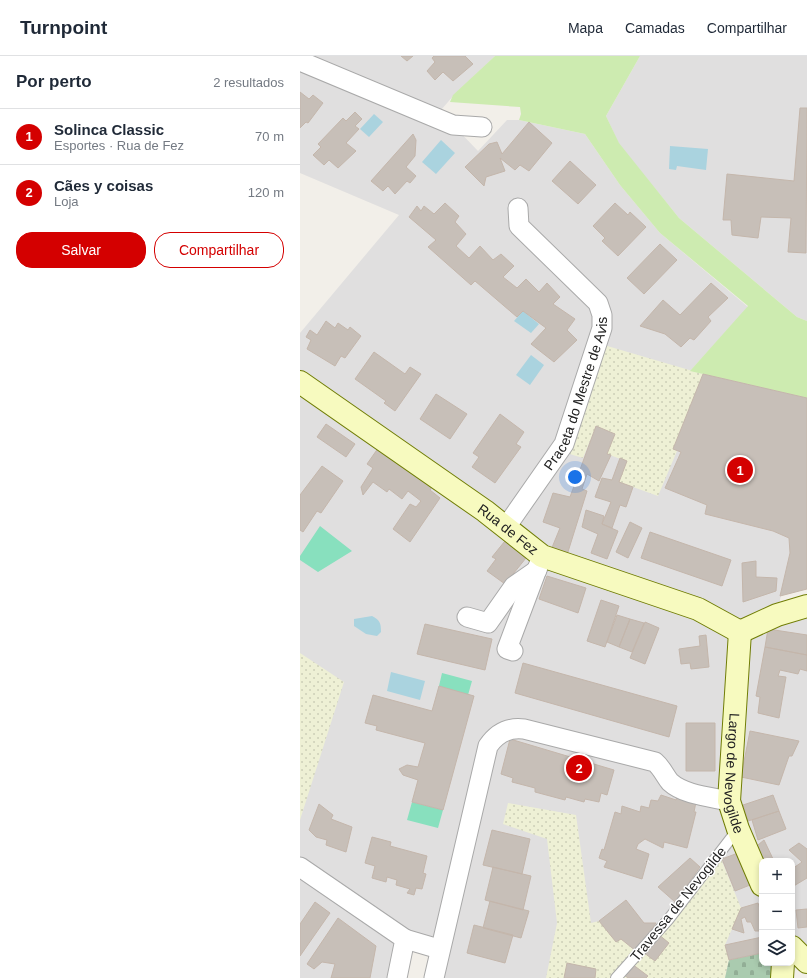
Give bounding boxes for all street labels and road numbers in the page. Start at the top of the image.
street label: Praceta do Mestre de Avis [540,317,610,473]
street label: Rua de Fez [475,501,542,558]
street label: Largo de Nevogilde [721,713,747,836]
street label: Travessa de Nevogilde [627,843,729,964]

